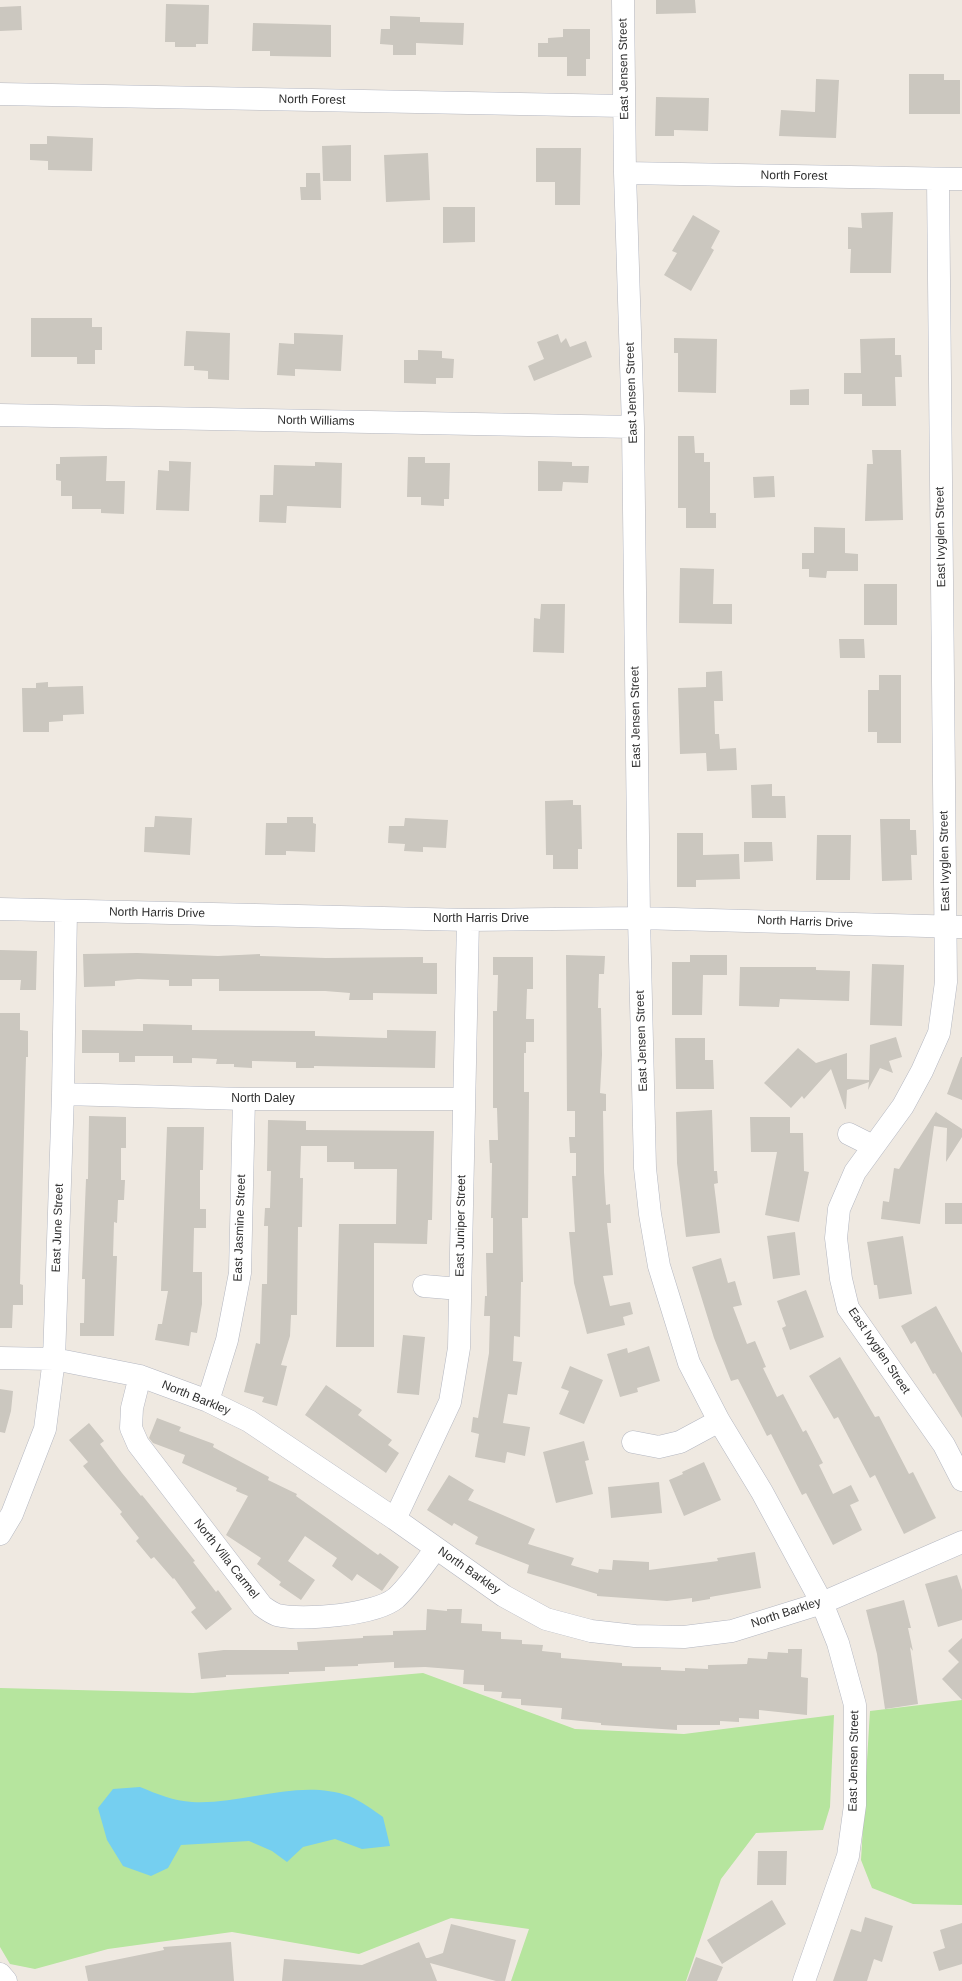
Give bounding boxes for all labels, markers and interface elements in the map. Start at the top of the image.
street label: East Jensen Street [616,18,632,120]
street label: North Forest [279,92,345,108]
street label: North Forest [761,168,827,184]
street label: East Jensen Street [623,342,641,444]
street label: North Williams [277,413,355,429]
street label: East Ivyglen Street [933,487,949,587]
street label: East Jensen Street [628,666,644,768]
street label: East Ivyglen Street [937,811,953,911]
street label: North Harris Drive [109,905,205,921]
street label: North Harris Drive [433,912,529,926]
street label: North Harris Drive [757,913,853,931]
street label: East Jensen Street [633,990,651,1092]
street label: North Daley [231,1092,295,1106]
street label: East Jasmine Street [231,1174,249,1282]
street label: East Juniper Street [453,1175,469,1277]
street label: East June Street [49,1183,67,1273]
street label: East Ivyglen Street [845,1305,913,1397]
street label: North Barkley [160,1378,232,1418]
street label: North Villa Carmel [190,1516,262,1602]
street label: North Barkley [435,1544,503,1598]
street label: North Barkley [749,1595,823,1631]
street label: East Jensen Street [846,1710,862,1812]

